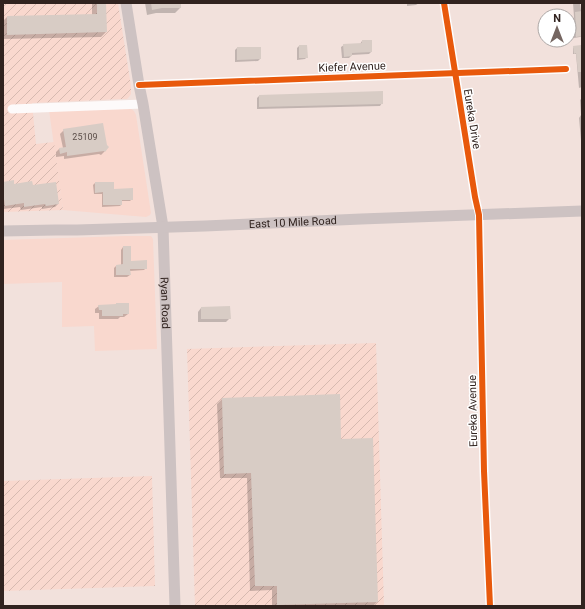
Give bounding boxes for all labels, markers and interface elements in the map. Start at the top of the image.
north arrow [537,8,577,48]
text: N [553,12,561,25]
street label: Kiefer Avenue [318,59,386,75]
street label: Eureka Drive [461,88,483,150]
house number: 25109 [72,132,98,142]
street label: East 10 Mile Road [248,214,337,231]
street label: Ryan Road [158,277,173,329]
street label: Eureka Avenue [466,375,480,447]

